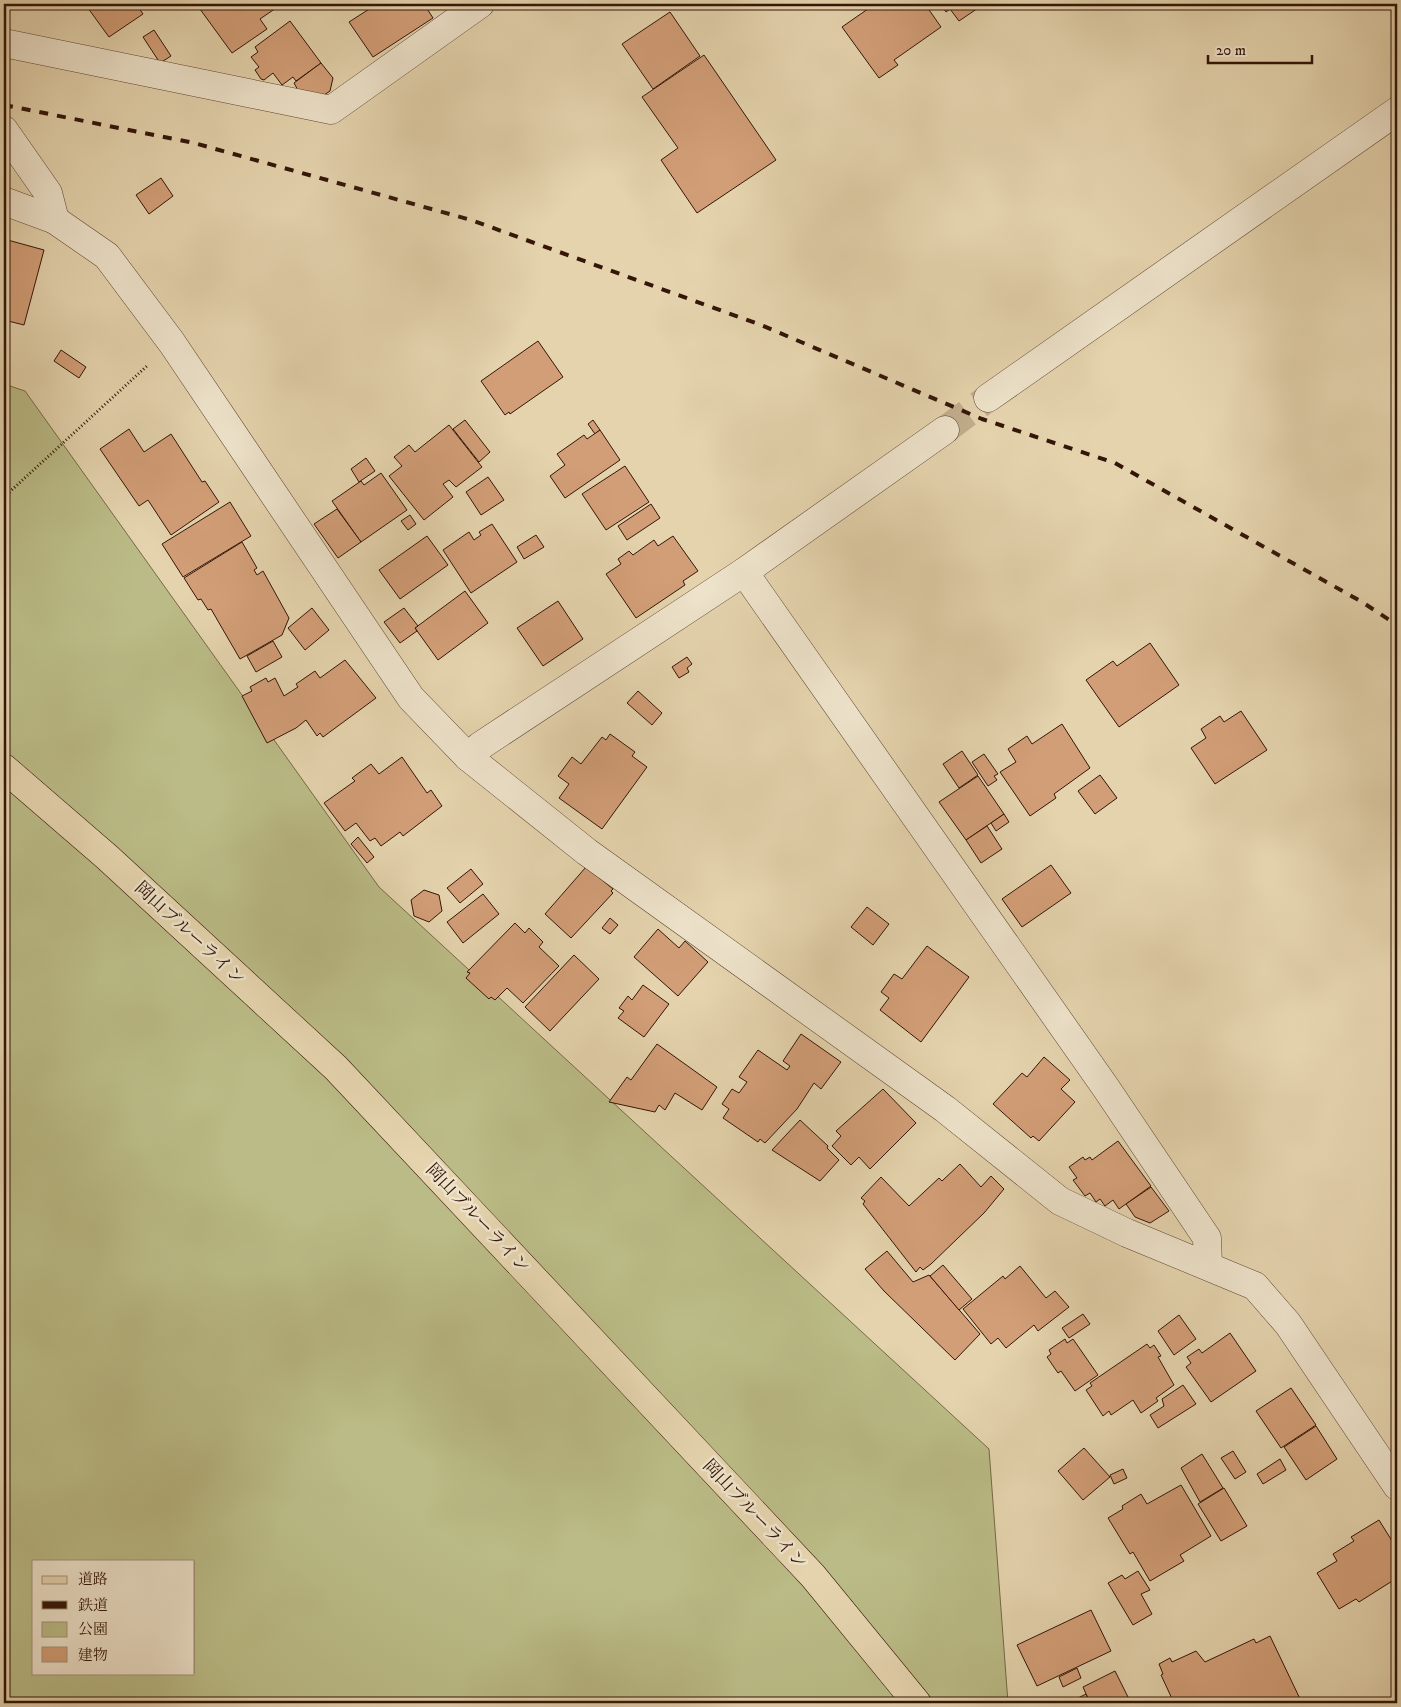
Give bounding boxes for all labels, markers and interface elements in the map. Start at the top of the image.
scale bar [1208,32,1312,64]
text: 20 m [1216,41,1246,60]
street label: 岡山ブルーライン [130,877,249,990]
street label: 岡山ブルーライン [421,1159,534,1278]
street label: 岡山ブルーライン [698,1455,811,1574]
legend [32,1560,195,1674]
text: 道路 [78,1570,108,1589]
text: 鉄道 [78,1596,108,1615]
text: 公園 [78,1620,108,1639]
text: 建物 [78,1646,108,1665]

